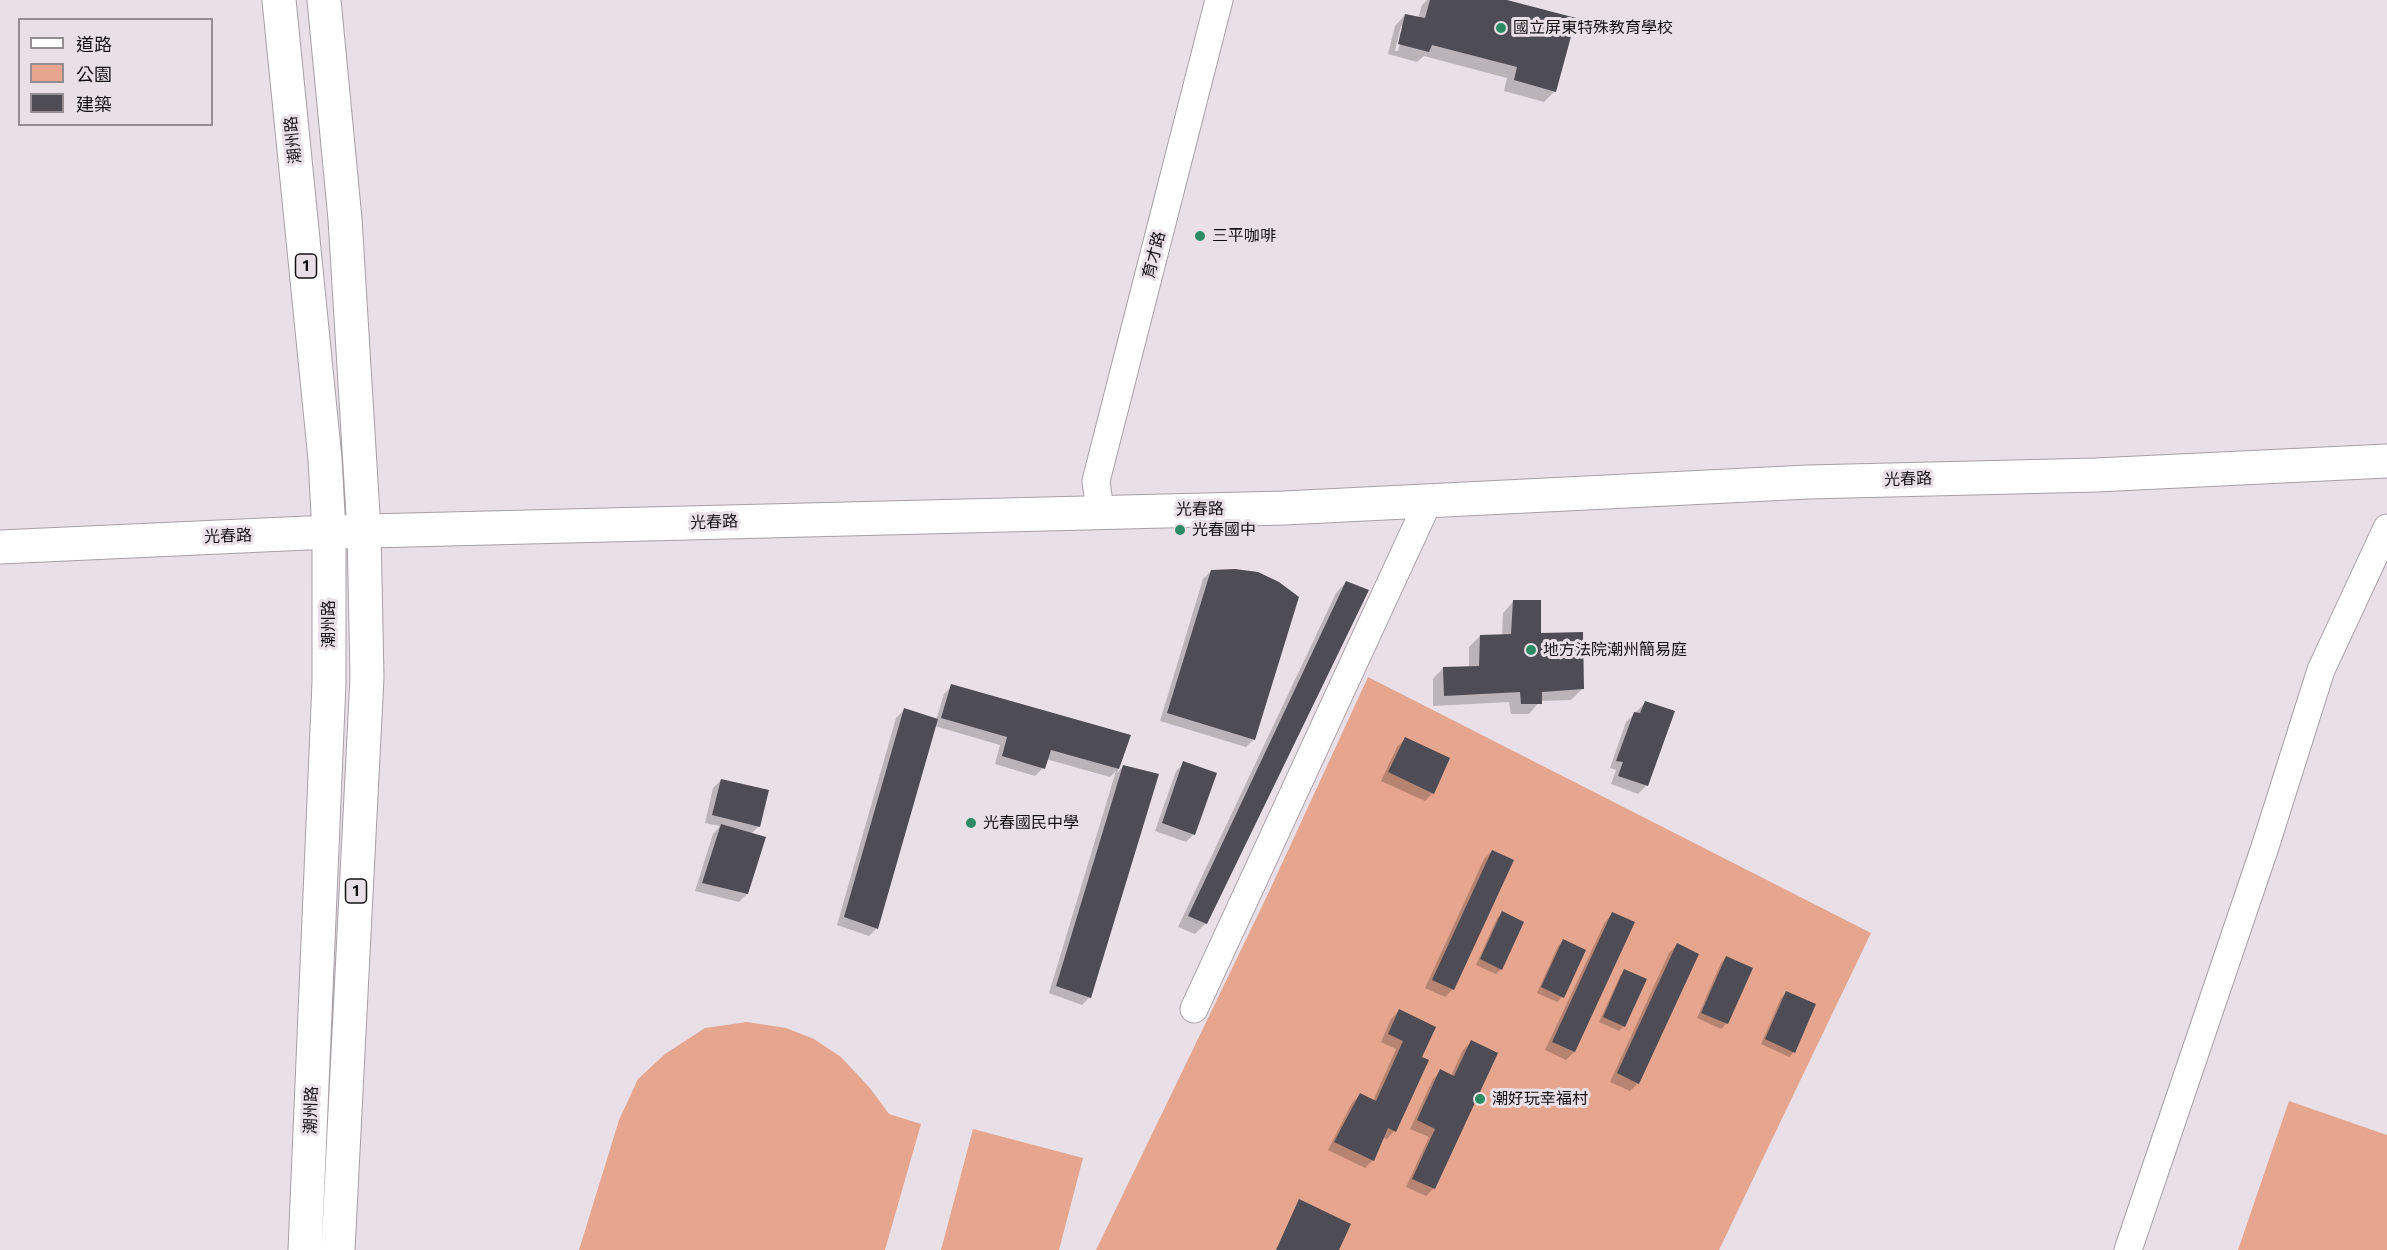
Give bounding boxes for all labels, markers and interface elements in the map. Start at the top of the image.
legend [18,18,213,126]
place label: 國立屏東特殊教育學校 [1513,18,1673,38]
marker: 國立屏東特殊教育學校 [1494,21,1508,35]
text: 道路 [76,33,112,55]
text: 公園 [76,63,112,85]
text: 建築 [76,93,112,115]
street label: 潮州路 [281,115,305,165]
place label: 三平咖啡 [1212,226,1276,246]
street label: 育才路 [1139,229,1169,281]
marker: 三平咖啡 [1193,229,1207,243]
road number: 1 [296,254,316,278]
street label: 光春路 [1884,469,1932,489]
street label: 光春路 [1176,499,1224,519]
street label: 光春路 [690,512,738,532]
place label: 光春國中 [1192,520,1256,540]
marker: 光春國中 [1173,523,1187,537]
street label: 光春路 [204,526,252,546]
street label: 潮州路 [319,600,339,648]
place label: 地方法院潮州簡易庭 [1543,640,1687,660]
marker: 地方法院潮州簡易庭 [1524,643,1538,657]
place label: 光春國民中學 [983,813,1079,833]
marker: 光春國民中學 [964,816,978,830]
road number: 1 [346,879,366,903]
street label: 潮州路 [301,1086,321,1134]
place label: 潮好玩幸福村 [1492,1089,1588,1109]
marker: 潮好玩幸福村 [1473,1092,1487,1106]

